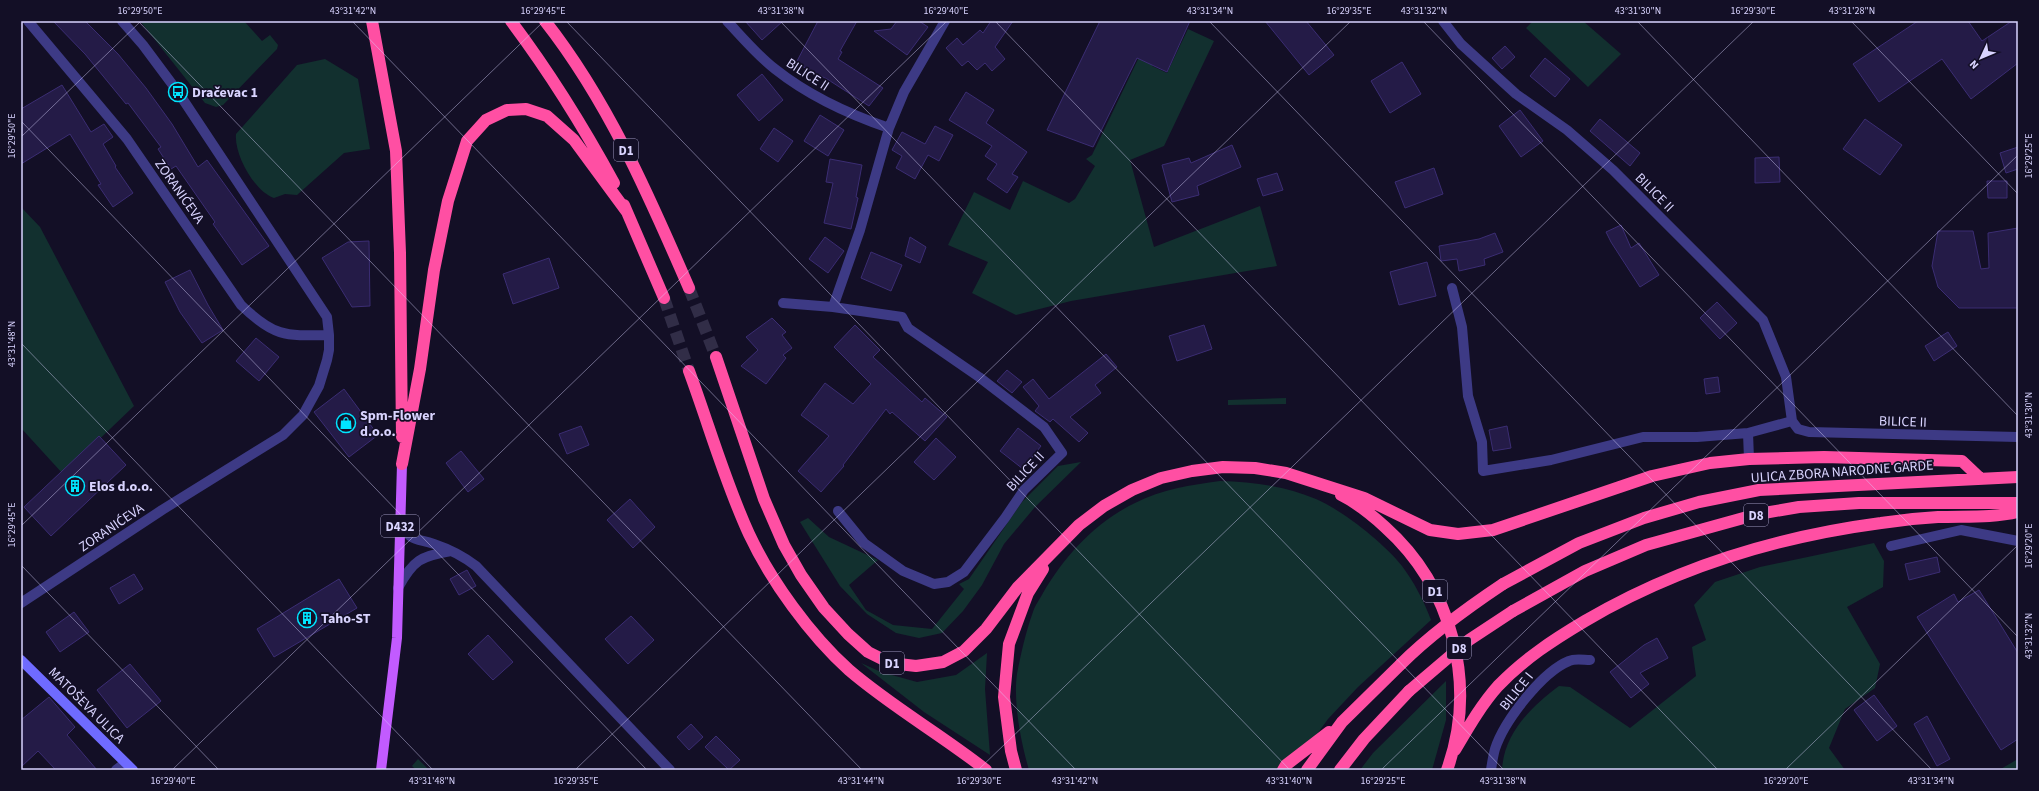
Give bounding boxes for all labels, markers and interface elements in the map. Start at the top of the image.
text: 16°29'50"E [117,4,163,18]
text: 43°31'42"N [330,4,376,18]
text: 16°29'45"E [520,4,566,18]
text: 43°31'38"N [758,4,804,18]
text: 16°29'40"E [923,4,969,18]
text: 43°31'34"N [1187,4,1233,18]
text: 16°29'35"E [1326,4,1372,18]
text: 43°31'32"N [1401,4,1447,18]
text: 43°31'30"N [1615,4,1661,18]
text: 16°29'30"E [1730,4,1776,18]
text: 43°31'28"N [1829,4,1875,18]
north arrow [1961,38,2001,78]
street label: BILICE II [782,53,833,96]
text: N [1966,57,1982,72]
bus stop icon: Dračevac 1 [167,81,189,103]
place label: Dračevac 1 [192,83,258,103]
text: 16°29'50"E [5,113,19,159]
text: 16°29'25"E [2022,133,2036,179]
road number: D1 [614,139,638,161]
street label: ZORANIĆEVA [150,155,209,228]
street label: BILICE II [1630,169,1678,217]
text: 43°31'48"N [5,321,19,367]
text: 43°31'30"N [2022,392,2036,438]
place label: Spm-Flower d.o.o. [360,406,435,442]
street label: BILICE II [1879,411,1927,433]
shop icon: Spm-Flower d.o.o. [335,412,357,434]
street label: BILICE II [1002,447,1049,496]
street label: ULICA ZBORA NARODNE GARDE [1750,456,1934,488]
building icon: Elos d.o.o. [64,475,86,497]
place label: Elos d.o.o. [89,477,153,497]
street label: ZORANIĆEVA [75,498,148,557]
text: 16°29'45"E [5,502,19,548]
road number: D8 [1744,504,1768,526]
road number: D432 [381,515,419,537]
text: 16°29'20"E [2022,523,2036,569]
road number: D1 [1423,580,1447,602]
building icon: Taho-ST [296,607,318,629]
place label: Taho-ST [321,609,371,629]
text: 43°31'32"N [2022,613,2036,659]
road number: D8 [1447,637,1471,659]
road number: D1 [880,652,904,674]
street label: MATOŠEVA ULICA [44,663,129,749]
street label: BILICE I [1495,668,1538,715]
text: 16°29'40"E [150,774,196,788]
text: 43°31'48"N [409,774,455,788]
text: 16°29'35"E [553,774,599,788]
text: 43°31'44"N [838,774,884,788]
text: 16°29'30"E [956,774,1002,788]
text: 43°31'42"N [1052,774,1098,788]
text: 43°31'40"N [1266,774,1312,788]
text: 16°29'25"E [1360,774,1406,788]
text: 43°31'38"N [1480,774,1526,788]
text: 16°29'20"E [1763,774,1809,788]
text: 43°31'34"N [1908,774,1954,788]

